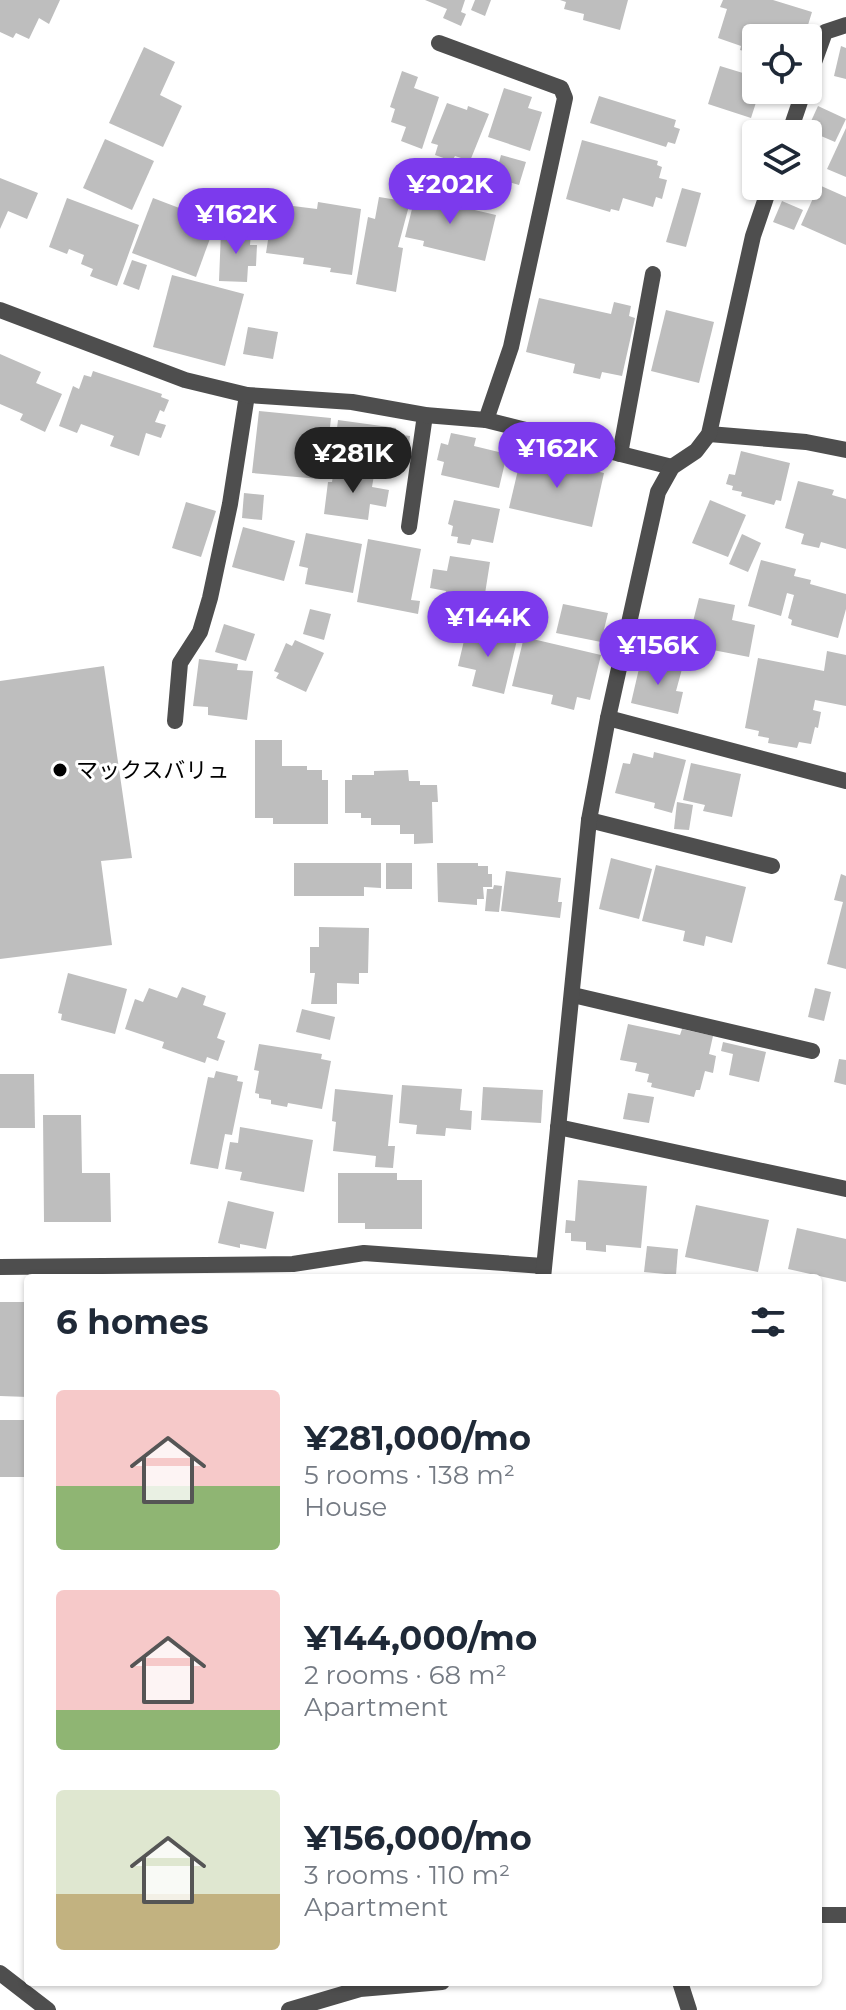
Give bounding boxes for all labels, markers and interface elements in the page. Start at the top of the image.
map controls [742,24,822,200]
button: locate [742,24,822,104]
button: layers [742,120,822,200]
pin: ¥202K [394,158,506,226]
text: ¥202K [407,168,493,200]
pin: ¥162K [180,188,292,256]
text: ¥162K [195,198,277,230]
pin: ¥162K [501,422,613,490]
pin: ¥281K [297,427,409,495]
text: ¥162K [516,432,598,464]
text: ¥281K [312,437,394,469]
pin: ¥144K [432,591,544,659]
text: ¥144K [445,601,531,633]
pin: ¥156K [602,619,714,687]
text: ¥156K [617,629,699,661]
place label: マックスバリュ [76,757,229,784]
marker: マックスバリュ [51,761,69,779]
icon: filters [746,1300,790,1344]
text: 6 homes [56,1301,209,1343]
text: ¥281,000/mo [304,1417,531,1459]
icon: home [120,1422,216,1518]
text: 5 rooms · 138 m² [304,1459,515,1491]
text: House [304,1491,387,1523]
text: ¥144,000/mo [304,1617,537,1659]
icon: home [120,1622,216,1718]
text: 2 rooms · 68 m² [304,1659,507,1691]
text: Apartment [304,1691,448,1723]
text: ¥156,000/mo [304,1817,532,1859]
icon: home [120,1822,216,1918]
text: 3 rooms · 110 m² [304,1859,510,1891]
text: Apartment [304,1891,448,1923]

